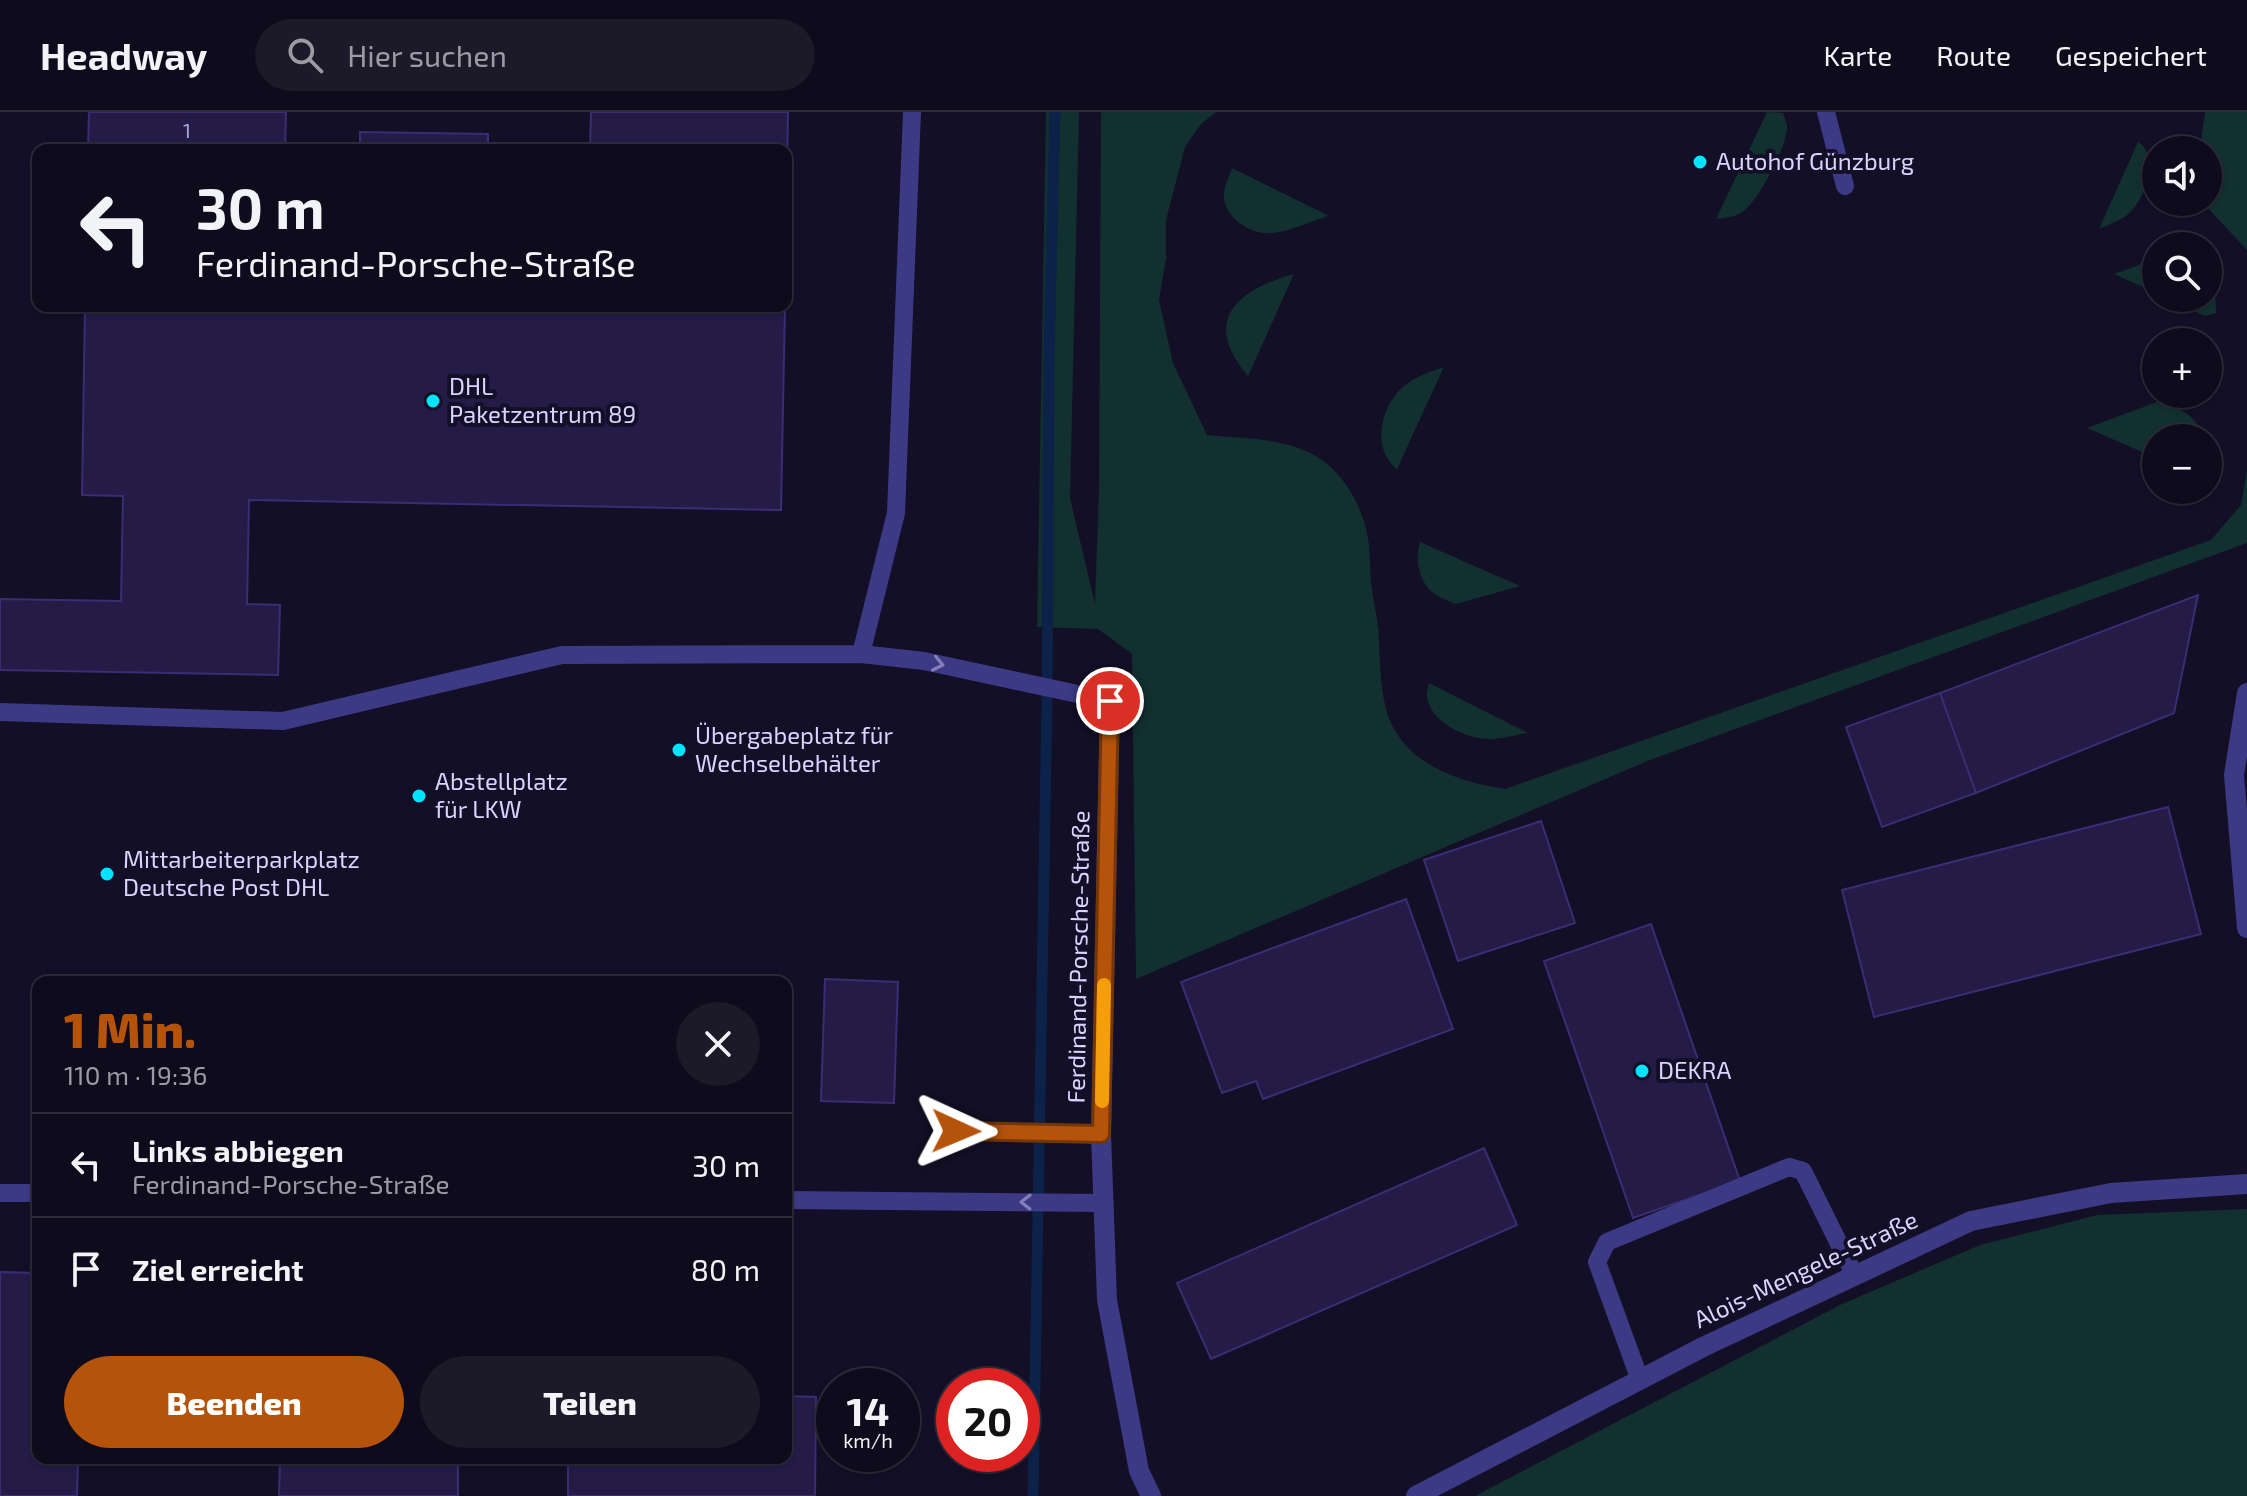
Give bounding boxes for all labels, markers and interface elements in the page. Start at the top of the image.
search box [255,19,815,91]
text: Headway [40,32,207,78]
icon: search [283,33,327,77]
text: Hier suchen [347,37,507,73]
text: Karte [1823,38,1892,72]
text: Route [1936,38,2011,72]
text: Gespeichert [2055,38,2207,72]
house number: 1 [183,118,191,142]
map controls [2142,136,2222,504]
button: sound [2142,136,2222,216]
place label: Autohof Günzburg [1716,146,1914,175]
marker: Autohof Günzburg [1691,153,1709,171]
text: 30 m [196,173,325,240]
icon: left [64,176,168,280]
button: search [2142,232,2222,312]
text: Ferdinand-Porsche-Straße [196,241,636,284]
button: + [2142,328,2222,408]
place label: DHL Paketzentrum 89 [449,371,636,428]
marker: DHL Paketzentrum 89 [424,392,442,410]
button: − [2142,424,2222,504]
one-way arrow [931,655,944,672]
pin [1076,667,1144,735]
icon: arrive [1088,679,1132,723]
place label: Übergabeplatz für Wechselbehälter [695,720,893,777]
marker: Übergabeplatz für Wechselbehälter [670,741,688,759]
place label: Abstellplatz für LKW [435,766,568,823]
marker: Abstellplatz für LKW [410,787,428,805]
street label: Ferdinand-Porsche-Straße [1060,810,1095,1104]
place label: Mittarbeiterparkplatz Deutsche Post DHL [123,844,360,901]
marker: Mittarbeiterparkplatz Deutsche Post DHL [98,865,116,883]
text: 1 Min. [64,1000,196,1058]
button: close [676,1002,760,1086]
place label: DEKRA [1658,1055,1731,1084]
text: 110 m · 19:36 [64,1059,207,1090]
marker: DEKRA [1633,1062,1651,1080]
position arrow [914,1089,998,1173]
text: Links abbiegen [132,1132,344,1168]
icon: left [64,1143,108,1187]
text: 30 m [692,1147,760,1183]
text: Ferdinand-Porsche-Straße [132,1168,449,1199]
one-way arrow [1019,1194,1032,1211]
street label: Alois-Mengele-Straße [1689,1204,1922,1333]
icon: arrive [64,1247,108,1291]
text: Ziel erreicht [132,1251,304,1287]
text: 80 m [691,1251,760,1287]
button: Beenden [64,1356,404,1448]
button: Teilen [420,1356,760,1448]
speed limit sign: 20 [936,1368,1040,1472]
text: 14 [847,1386,889,1434]
text: km/h [843,1428,893,1452]

